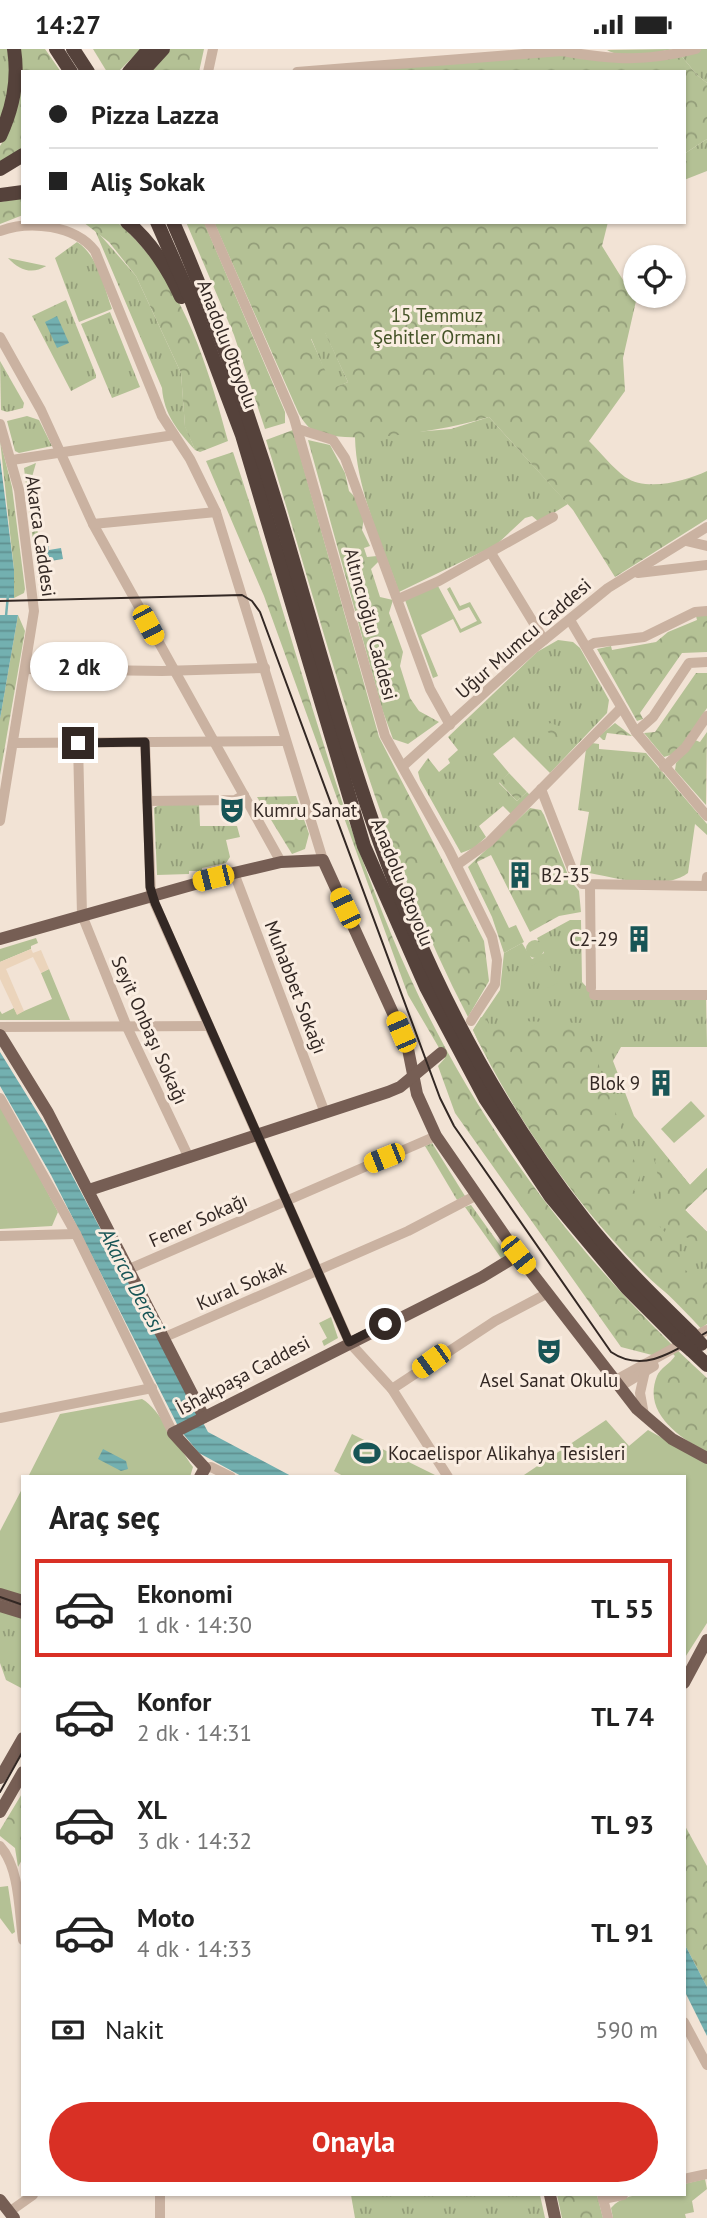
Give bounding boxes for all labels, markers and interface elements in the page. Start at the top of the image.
text: 14:27 [35,8,101,41]
text: Pizza Lazza [91,98,219,131]
text: Aliş Sokak [91,165,205,198]
map controls [623,245,686,308]
button: locate [623,245,686,308]
street label: Anadolu Otoyolu [192,276,264,412]
park label: 15 Temmuz Şehitler Ormanı [373,303,501,349]
street label: Akarca Caddesi [21,474,61,598]
street label: Altıncıoğlu Caddesi [339,545,403,703]
street label: Uğur Mumcu Caddesi [450,572,596,704]
car [129,602,168,648]
callout: 2 dk [29,641,127,691]
text: 2 dk [58,652,100,681]
route end [62,727,94,759]
theatre icon: Kumru Sanat [217,795,247,825]
place label: Kumru Sanat [253,798,358,822]
street label: Anadolu Otoyolu [366,814,440,950]
building icon: B2-35 [505,860,535,890]
car [191,863,236,893]
place label: B2-35 [541,863,590,887]
car [327,885,364,931]
street label: Muhabbet Sokağı [260,917,332,1057]
building icon: C2-29 [624,924,654,954]
place label: C2-29 [569,927,618,951]
street label: Seyit Onbaşı Sokağı [106,952,194,1108]
car [384,1009,419,1055]
building icon: Blok 9 [646,1068,676,1098]
place label: Blok 9 [589,1071,640,1095]
car [361,1140,408,1176]
street label: Fener Sokağı [145,1188,251,1252]
water label: Akarca Deresi [93,1222,171,1338]
car [497,1232,540,1278]
street label: Kural Sokak [192,1255,290,1315]
route start [369,1308,401,1340]
street label: İshakpaşa Caddesi [172,1330,314,1420]
theatre icon: Asel Sanat Okulu [534,1336,564,1366]
car [408,1340,455,1382]
place label: Asel Sanat Okulu [480,1368,618,1392]
sports icon: Kocaelispor Alikahya Tesisleri [352,1438,382,1468]
place label: Kocaelispor Alikahya Tesisleri [388,1441,626,1465]
text: Araç seç [49,1496,160,1538]
icon: car [53,1577,116,1640]
text: Ekonomi [137,1577,233,1610]
text: TL 55 [591,1592,654,1625]
text: 1 dk · 14:30 [137,1610,252,1639]
icon: car [53,1685,116,1748]
text: Konfor [137,1685,211,1718]
text: TL 74 [591,1700,654,1733]
text: 2 dk · 14:31 [137,1718,252,1747]
icon: car [53,1793,116,1856]
text: XL [137,1793,167,1826]
text: TL 93 [591,1808,654,1841]
text: 3 dk · 14:32 [137,1826,252,1855]
icon: car [53,1901,116,1964]
text: Moto [137,1901,195,1934]
text: TL 91 [591,1916,654,1949]
text: 4 dk · 14:33 [137,1934,252,1963]
icon: cash [49,2011,87,2049]
text: Nakit [105,2013,164,2046]
text: 590 m [596,2015,658,2044]
button: Onayla [49,2102,658,2182]

